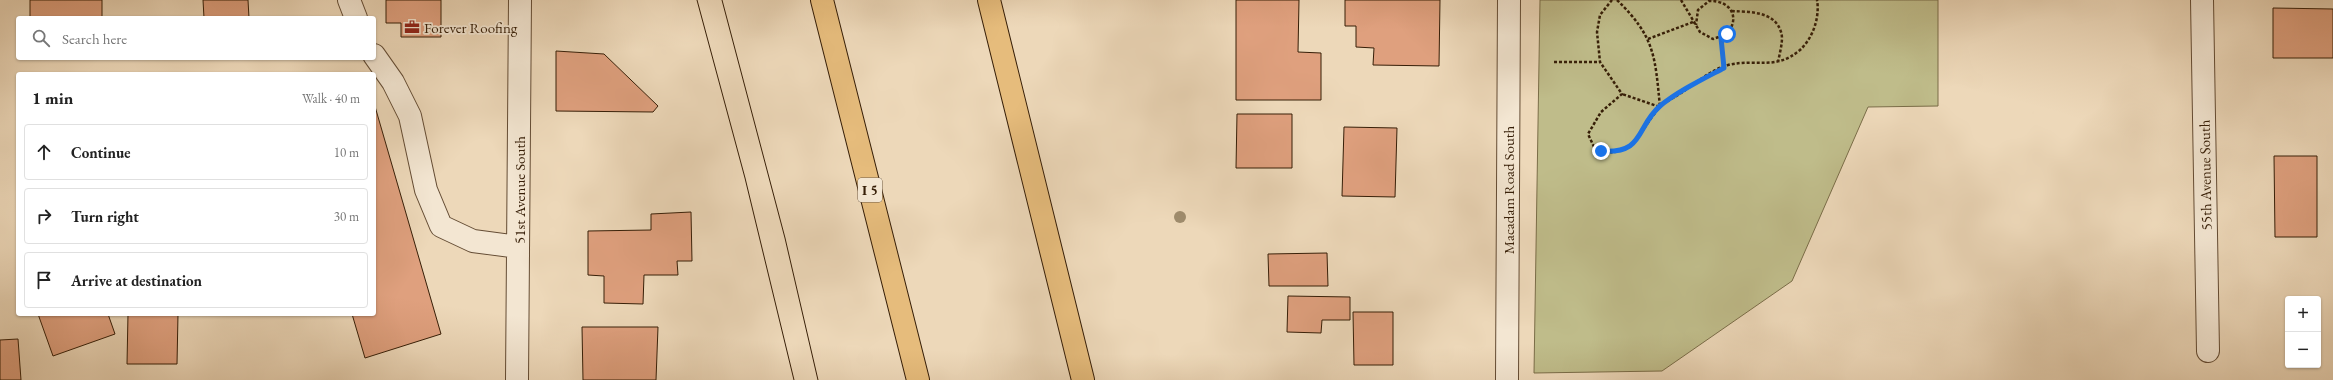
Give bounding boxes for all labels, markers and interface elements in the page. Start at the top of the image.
search box [16,16,376,60]
office icon: Forever Roofing [403,18,421,36]
place label: Forever Roofing [424,18,518,37]
route start [1718,25,1736,43]
icon: search [30,27,52,49]
text: Search here [62,29,127,48]
text: 1 min [32,87,73,109]
text: Walk · 40 m [302,90,360,107]
street label: 55th Avenue South [2195,119,2215,230]
street label: Macadam Road South [1499,126,1518,254]
street label: 51st Avenue South [510,136,529,244]
icon: ahead [33,141,55,163]
route end [1592,142,1610,160]
text: Continue [71,143,131,162]
text: 10 m [334,144,359,161]
road number: I 5 [858,178,882,202]
icon: right [33,205,55,227]
text: Turn right [71,207,139,226]
text: 30 m [334,208,359,225]
icon: arrive [33,269,55,291]
text: Arrive at destination [71,271,202,290]
map controls [2285,296,2321,368]
button: + [2285,296,2321,332]
button: − [2285,332,2321,368]

